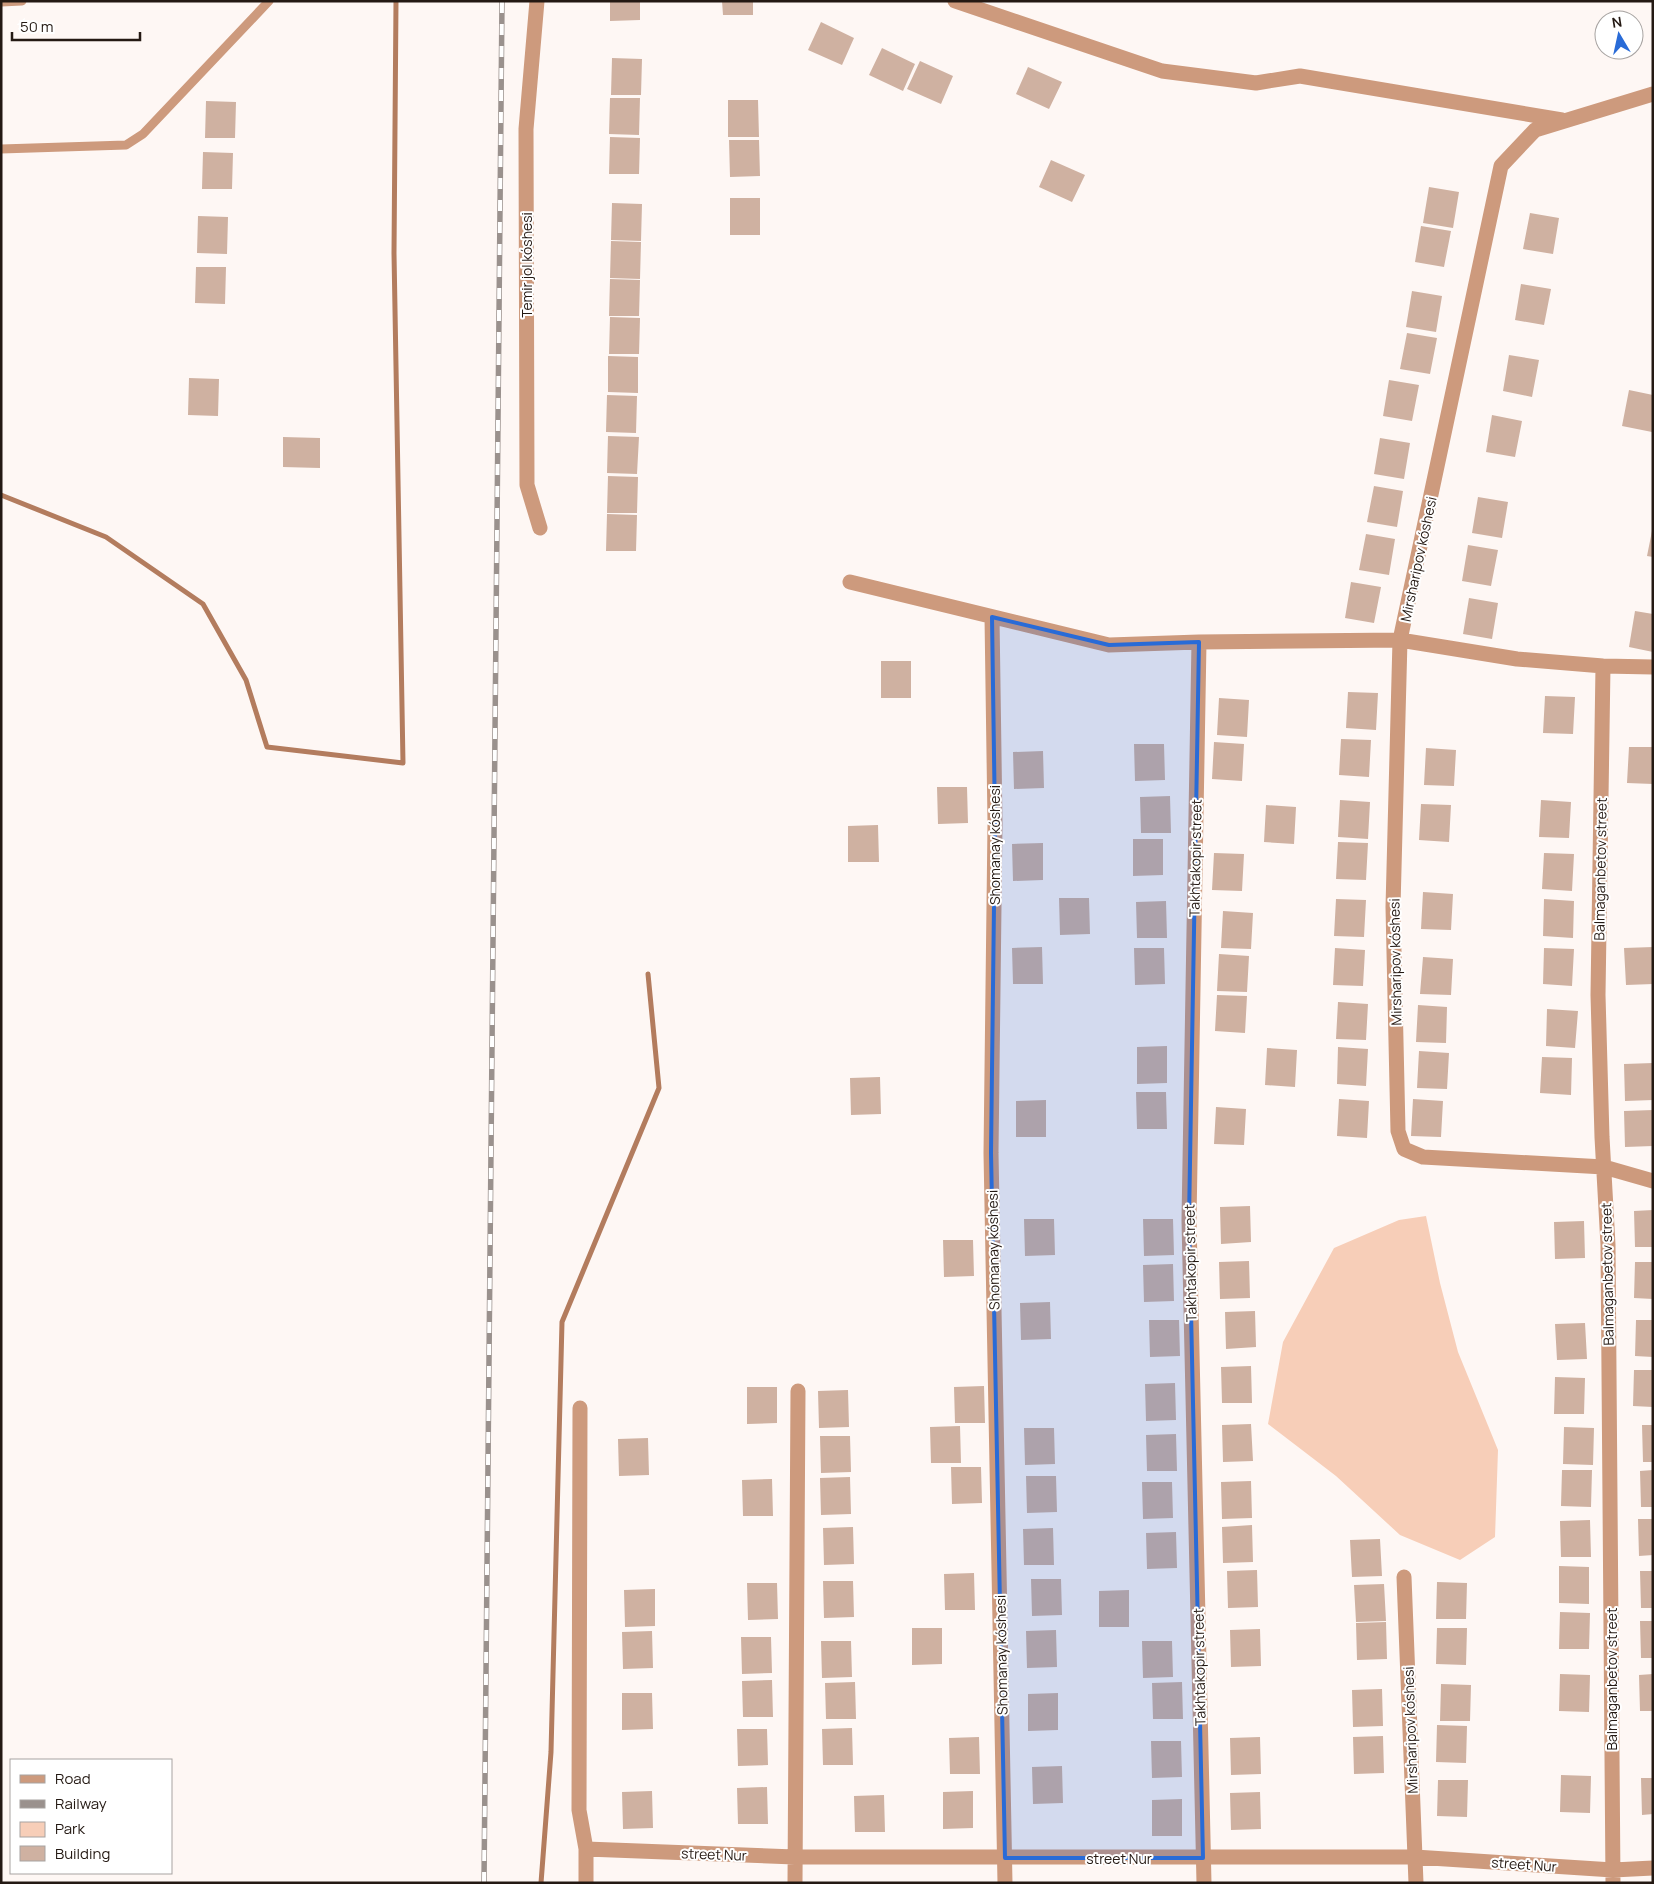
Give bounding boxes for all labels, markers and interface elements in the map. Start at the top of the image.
scale bar [12,10,140,42]
north arrow [1594,10,1644,60]
text: N [1610,11,1623,32]
text: 50 m [20,16,54,37]
street label: Temir jol kóshesi [517,212,536,318]
street label: Mirsharipov kóshesi [1395,495,1441,623]
street label: Shomanay kóshesi [985,785,1004,905]
street label: Balmaganbetov street [1589,797,1611,941]
street label: Takhtakopir street [1184,798,1206,917]
street label: Mirsharipov kóshesi [1384,898,1406,1026]
street label: Shomanay kóshesi [982,1190,1004,1310]
street label: Balmaganbetov street [1596,1202,1618,1346]
street label: Takhtakopir street [1179,1203,1201,1322]
street label: Shomanay kóshesi [990,1595,1012,1715]
street label: Takhtakopir street [1188,1607,1210,1726]
street label: Balmaganbetov street [1602,1607,1621,1751]
street label: Mirsharipov kóshesi [1398,1666,1422,1794]
legend [10,1759,172,1874]
text: Road [55,1768,91,1789]
text: Railway [55,1793,107,1814]
text: Park [55,1818,85,1839]
text: Building [55,1843,110,1864]
street label: street Nur [681,1843,747,1865]
street label: street Nur [1086,1849,1152,1868]
street label: street Nur [1491,1852,1557,1876]

